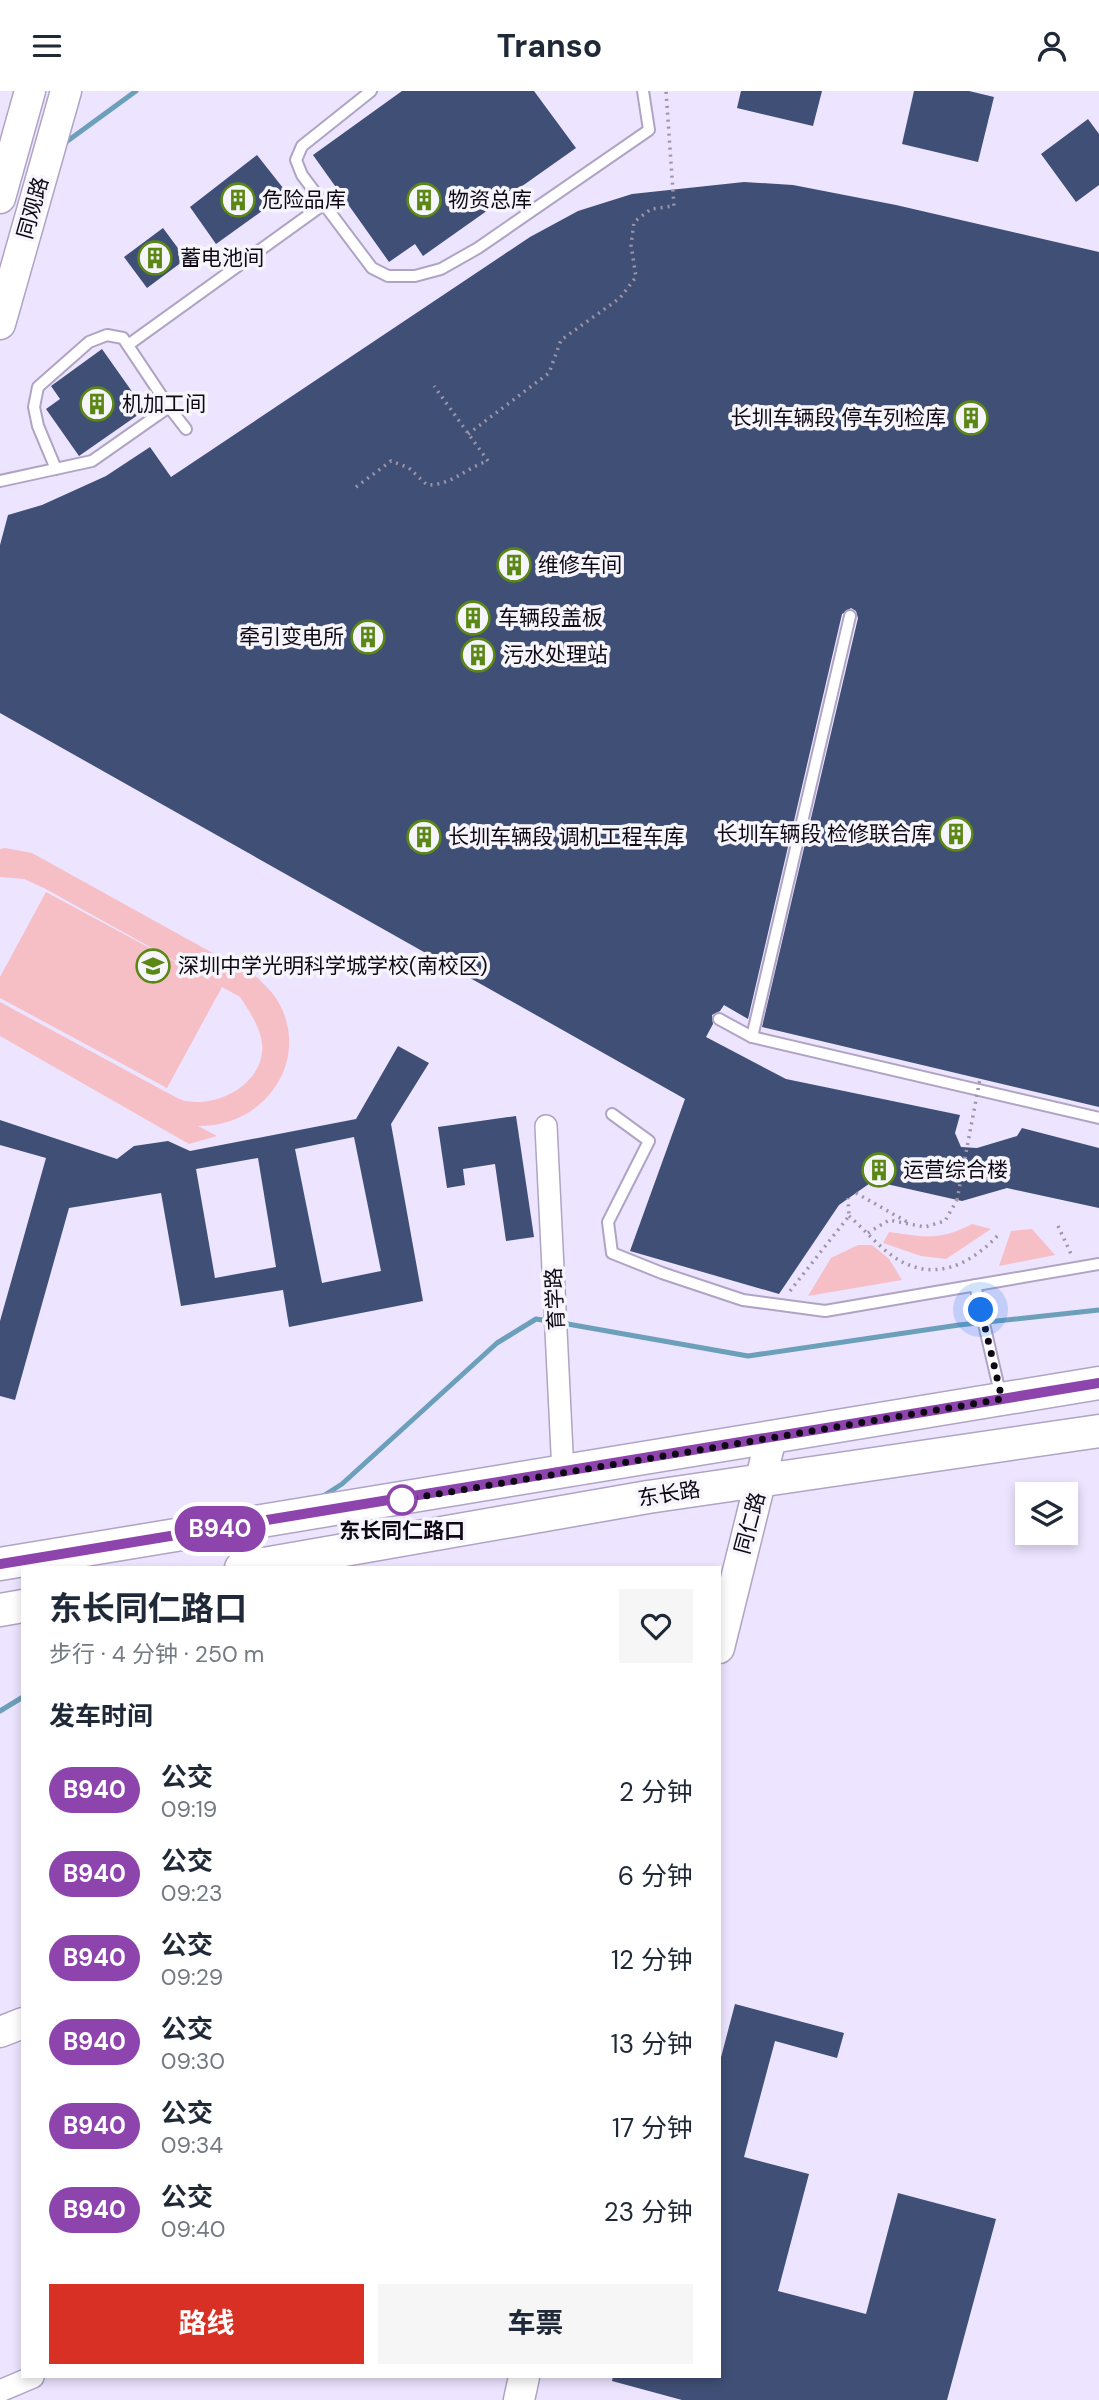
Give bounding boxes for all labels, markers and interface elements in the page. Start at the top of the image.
text: Transo [497,25,602,67]
icon: menu [28,27,66,65]
icon: person [1033,27,1071,65]
street label: 同观路 [11,174,55,242]
building icon: 危险品库 [219,181,257,219]
building icon: 物资总库 [405,181,443,219]
place label: 危险品库 [262,186,346,214]
place label: 物资总库 [448,186,532,214]
building icon: 蓄电池间 [136,239,174,277]
place label: 蓄电池间 [180,244,264,272]
building icon: 机加工间 [78,385,116,423]
place label: 机加工间 [122,390,206,418]
building icon: 长圳车辆段 停车列检库 [952,399,990,437]
place label: 长圳车辆段 停车列检库 [730,404,946,432]
building icon: 维修车间 [495,546,533,584]
place label: 维修车间 [538,551,622,579]
building icon: 车辆段盖板 [454,599,492,637]
place label: 车辆段盖板 [498,604,603,632]
building icon: 牵引变电所 [349,618,387,656]
place label: 牵引变电所 [239,623,344,651]
building icon: 污水处理站 [459,636,497,674]
place label: 污水处理站 [503,641,608,669]
building icon: 长圳车辆段 检修联合库 [937,815,975,853]
building icon: 长圳车辆段 调机工程车库 [405,818,443,856]
place label: 长圳车辆段 检修联合库 [716,820,932,848]
place label: 长圳车辆段 调机工程车库 [448,823,685,851]
school or university icon: 深圳中学光明科学城学校(南校区) [134,947,172,985]
place label: 深圳中学光明科学城学校(南校区) [178,952,488,980]
building icon: 运营综合楼 [860,1151,898,1189]
place label: 运营综合楼 [903,1156,1008,1184]
street label: 育学路 [539,1267,571,1331]
your location [963,1292,998,1327]
street label: 东长路 [636,1475,702,1513]
map controls [1015,1482,1078,1545]
button: layers [1015,1482,1078,1545]
marker: 东长同仁路口 [387,1485,417,1515]
street label: 同仁路 [728,1489,772,1557]
line badge: B940 [171,1506,269,1552]
text: B940 [189,1513,251,1544]
place label: 东长同仁路口 [339,1517,465,1545]
text: 东长同仁路口 [49,1587,247,1630]
button: heart [619,1589,693,1663]
text: 步行 · 4 分钟 · 250 m [49,1639,264,1669]
text: 发车时间 [49,1699,153,1733]
text: 公交 [161,1760,213,1794]
text: B940 [63,1774,126,1805]
text: 2 分钟 [619,1775,693,1809]
text: 09:19 [161,1794,217,1824]
text: 公交 [161,1844,213,1878]
text: B940 [63,1858,126,1889]
text: 6 分钟 [618,1859,693,1893]
text: 09:23 [161,1878,223,1908]
text: 公交 [161,1928,213,1962]
text: B940 [63,1942,126,1973]
text: 12 分钟 [611,1943,693,1977]
text: 09:29 [161,1962,223,1992]
text: 公交 [161,2012,213,2046]
text: B940 [63,2026,126,2057]
text: 13 分钟 [611,2027,693,2061]
text: 09:30 [161,2046,225,2076]
text: 公交 [161,2096,213,2130]
text: B940 [63,2110,126,2141]
text: 17 分钟 [612,2111,693,2145]
text: 09:34 [161,2130,223,2160]
text: 公交 [161,2180,213,2214]
text: B940 [63,2194,126,2225]
text: 23 分钟 [604,2195,693,2229]
text: 09:40 [161,2214,225,2244]
button: 路线 [49,2284,364,2364]
button: 车票 [378,2284,693,2364]

